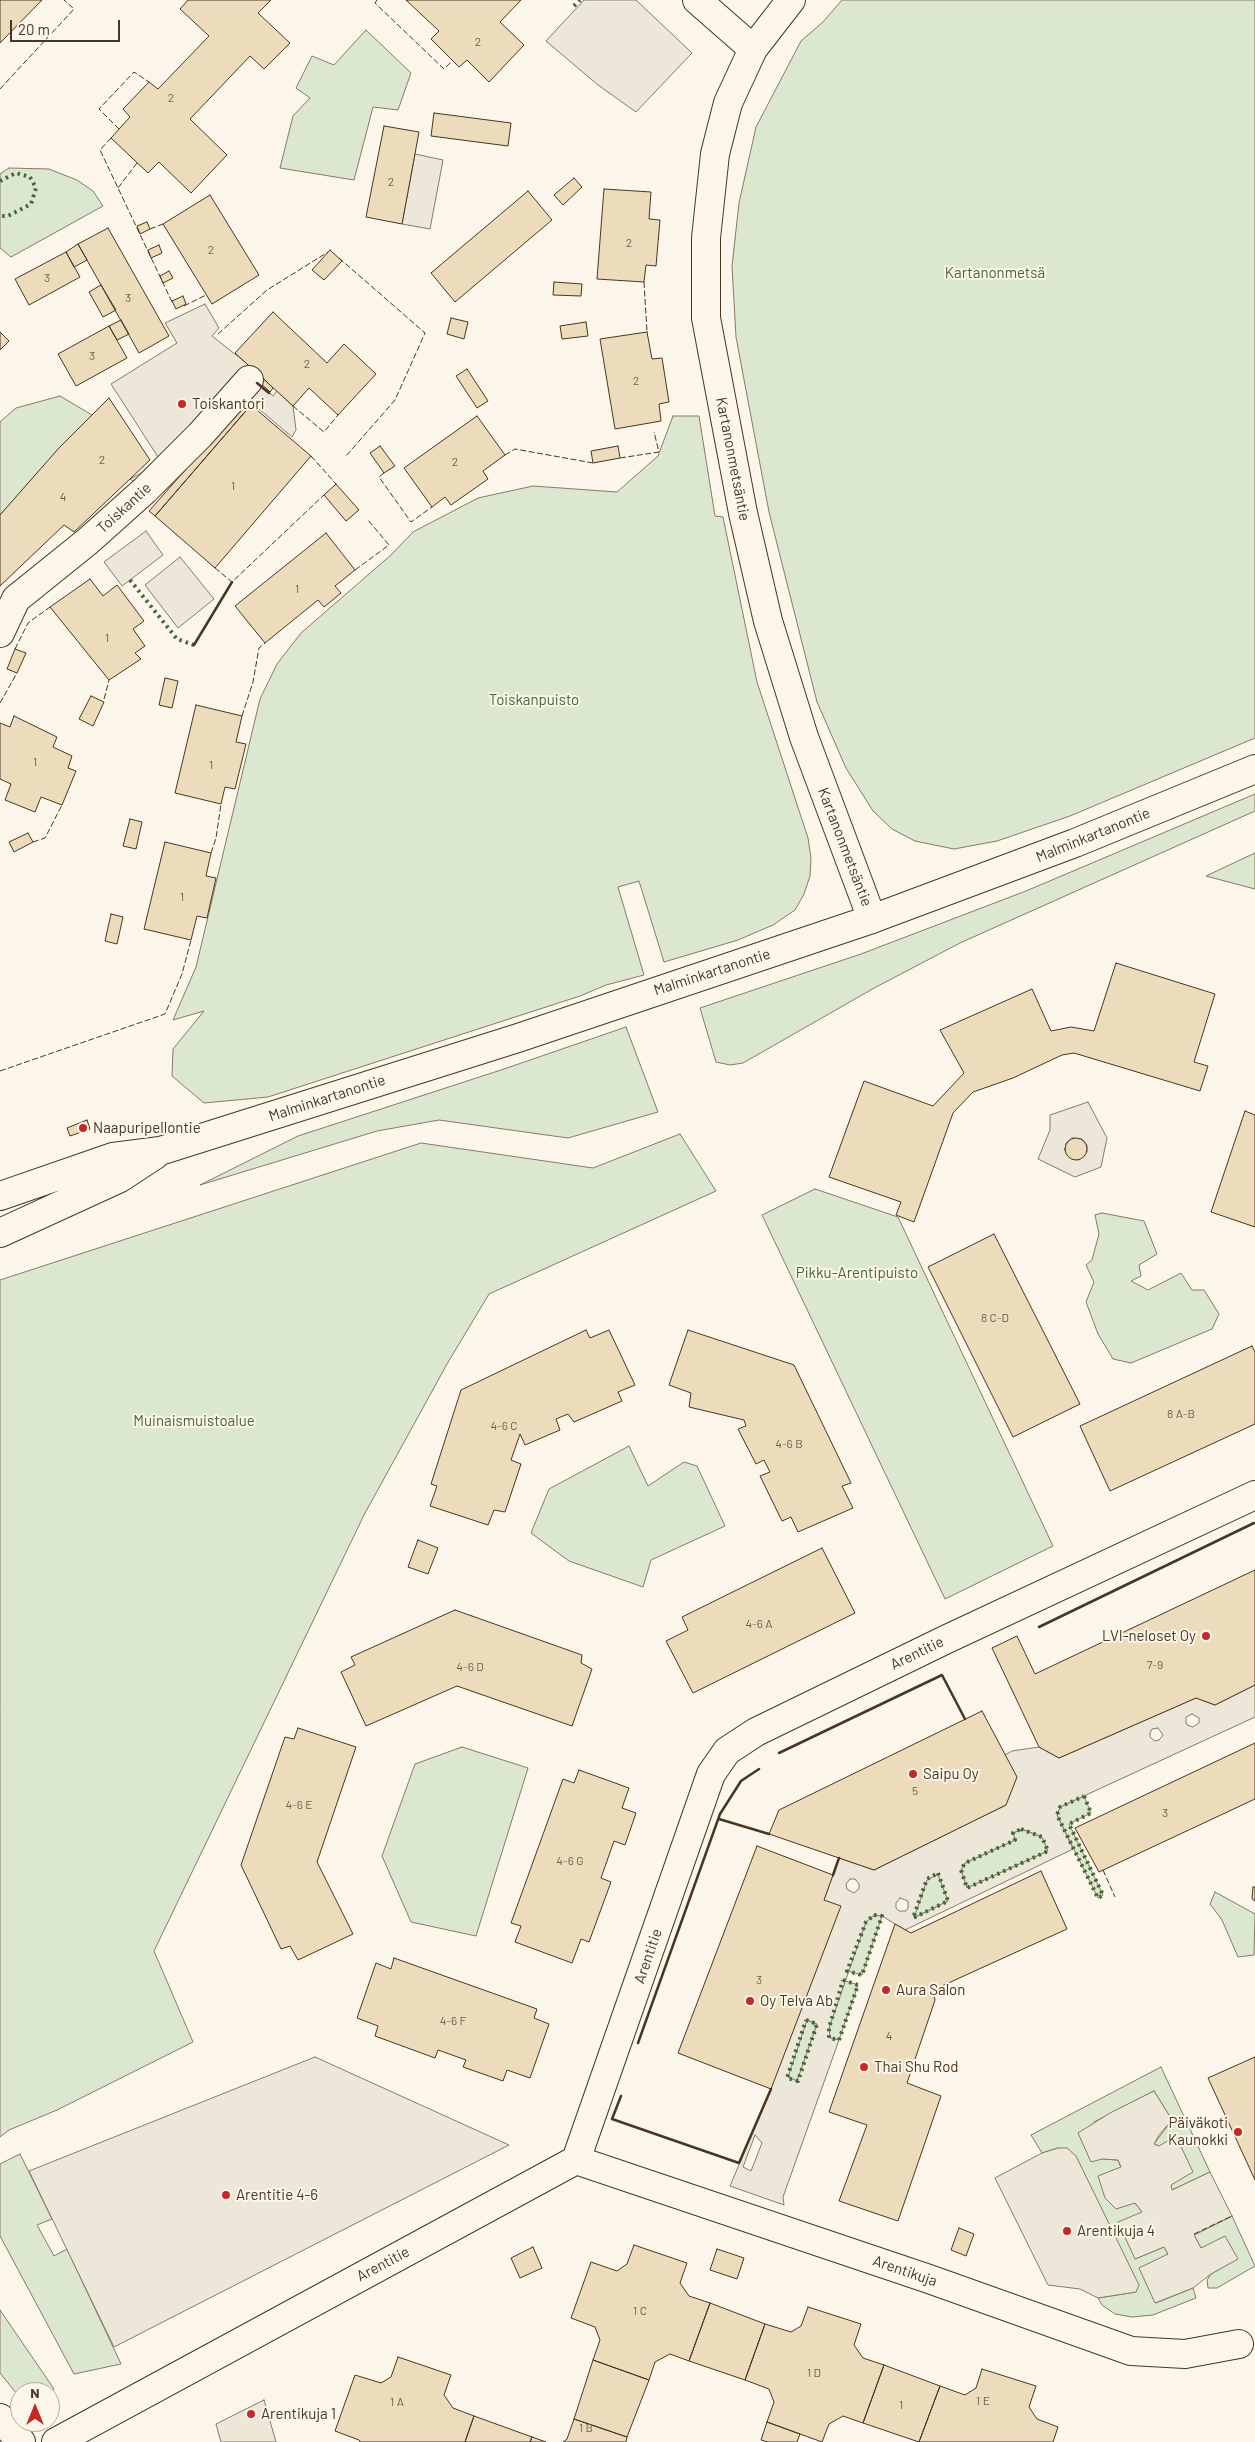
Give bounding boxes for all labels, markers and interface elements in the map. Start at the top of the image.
scale bar [12,10,122,42]
text: 20 m [18,20,50,38]
house number: 2 [475,35,481,49]
house number: 2 [168,91,174,105]
house number: 2 [388,175,394,189]
house number: 2 [626,236,632,250]
house number: 2 [208,243,214,257]
park label: Kartanonmetsä [945,264,1045,282]
house number: 3 [44,271,50,285]
house number: 3 [125,291,131,305]
house number: 3 [89,349,95,363]
house number: 2 [304,357,310,371]
house number: 2 [633,374,639,388]
place label: Toiskantori [192,395,265,413]
street label: Kartanonmetsäntie [712,396,754,522]
marker: Toiskantori [176,398,188,410]
house number: 2 [99,453,105,467]
house number: 2 [452,455,458,469]
street label: Toiskantie [93,479,155,537]
house number: 1 [231,479,235,493]
house number: 4 [60,490,66,504]
house number: 1 [295,582,299,596]
house number: 1 [105,631,109,645]
park label: Toiskanpuisto [489,691,579,709]
house number: 1 [33,755,37,769]
house number: 1 [209,758,213,772]
street label: Kartanonmetsäntie [814,785,876,909]
street label: Malminkartanontie [1033,804,1153,866]
house number: 1 [180,890,184,904]
street label: Malminkartanontie [651,945,773,999]
street label: Malminkartanontie [266,1071,388,1125]
place label: Naapuripellontie [93,1119,201,1137]
marker: Naapuripellontie [77,1122,89,1134]
park label: Pikku-Arentipuisto [796,1264,918,1282]
house number: 8 C-D [981,1311,1009,1325]
house number: 8 A-B [1167,1407,1195,1421]
park label: Muinaismuistoalue [133,1412,255,1430]
house number: 4-6 C [490,1419,518,1433]
house number: 4-6 B [775,1437,803,1451]
house number: 4-6 A [745,1617,773,1631]
place label: LVI-neloset Oy [1102,1627,1196,1645]
marker: LVI-neloset Oy [1200,1630,1212,1642]
street label: Arentitie [887,1632,947,1674]
house number: 7-9 [1147,1658,1163,1672]
house number: 4-6 D [456,1660,484,1674]
place label: Saipu Oy [923,1765,979,1783]
marker: Saipu Oy [907,1768,919,1780]
house number: 5 [912,1784,918,1798]
house number: 4-6 E [285,1798,313,1812]
house number: 3 [1162,1806,1168,1820]
house number: 4-6 G [556,1854,584,1868]
street label: Arentitie [630,1926,666,1986]
house number: 3 [756,1973,762,1987]
place label: Aura Salon [896,1981,965,1999]
marker: Aura Salon [880,1984,892,1996]
place label: Oy Telva Ab [760,1992,833,2010]
marker: Oy Telva Ab [744,1995,756,2007]
house number: 4-6 F [440,2014,466,2028]
house number: 4 [886,2029,892,2043]
place label: Thai Shu Rod [874,2058,958,2076]
marker: Thai Shu Rod [858,2061,870,2073]
place label: Päiväkoti Kaunokki [1168,2114,1228,2149]
marker: Päiväkoti Kaunokki [1232,2126,1244,2138]
place label: Arentitie 4-6 [236,2186,318,2204]
marker: Arentitie 4-6 [220,2189,232,2201]
place label: Arentikuja 4 [1077,2222,1155,2240]
marker: Arentikuja 4 [1061,2225,1073,2237]
street label: Arentitie [354,2243,412,2285]
street label: Arentikuja [871,2252,939,2290]
house number: 1 C [633,2304,647,2318]
house number: 1 D [807,2366,821,2380]
north arrow [10,2382,60,2432]
text: N [30,2384,40,2401]
house number: 1 E [976,2394,990,2408]
house number: 1 A [390,2395,404,2409]
house number: 1 [899,2398,903,2412]
place label: Arentikuja 1 [261,2405,336,2423]
marker: Arentikuja 1 [245,2408,257,2420]
house number: 1 B [579,2421,593,2435]

